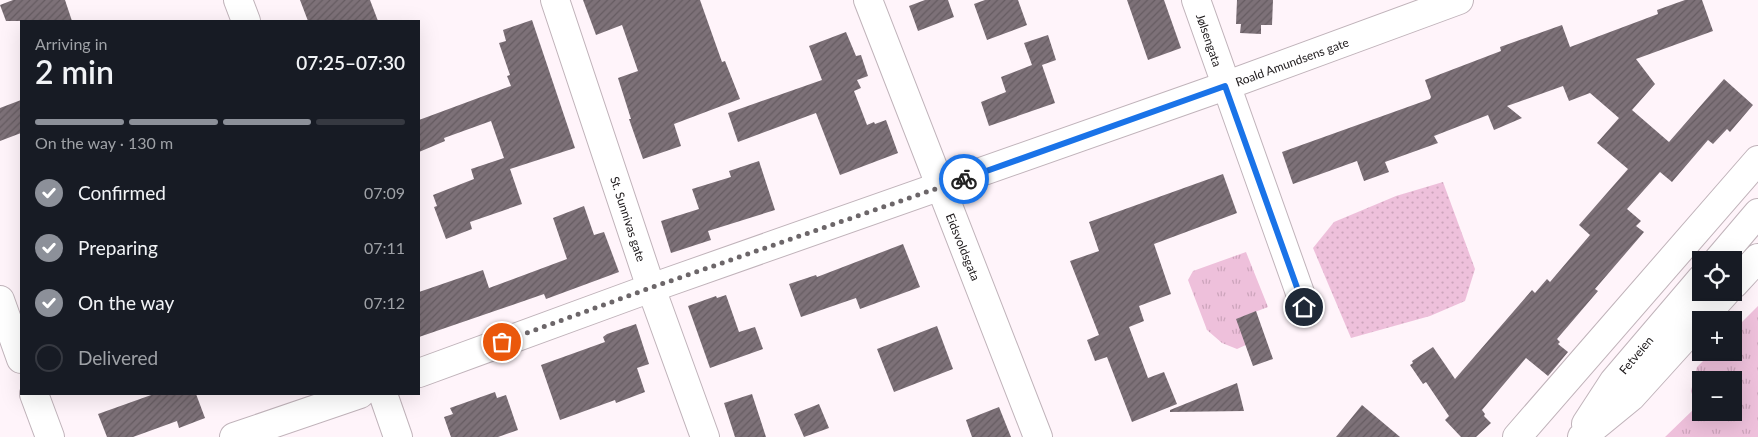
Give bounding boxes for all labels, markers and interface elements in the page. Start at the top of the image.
street label: Jølsengata [1193,12,1225,69]
text: Arriving in [35,34,108,53]
street label: Roald Amundsens gate [1233,35,1351,89]
text: 07:25–07:30 [296,51,405,74]
text: 2 min [35,52,114,91]
text: On the way · 130 m [35,133,173,152]
courier [939,154,989,204]
icon: bike [950,165,978,193]
street label: St. Sunnivas gate [607,174,649,264]
icon: check [35,179,63,207]
text: Confirmed [78,181,166,204]
text: 07:09 [364,183,405,202]
street label: Eidsvoldsgata [943,211,983,283]
icon: check [35,234,63,262]
text: Preparing [78,236,158,259]
text: 07:11 [364,238,405,257]
map controls [1692,251,1742,421]
button: locate [1692,251,1742,301]
pin [1283,286,1325,328]
icon: check [35,289,63,317]
text: On the way [78,291,174,314]
text: 07:12 [364,293,405,312]
icon: home [1290,293,1318,321]
button: + [1692,311,1742,361]
pin [481,321,523,363]
icon: bag [488,328,516,356]
street label: Fetveien [1616,333,1656,377]
text: Delivered [78,346,158,369]
button: − [1692,371,1742,421]

